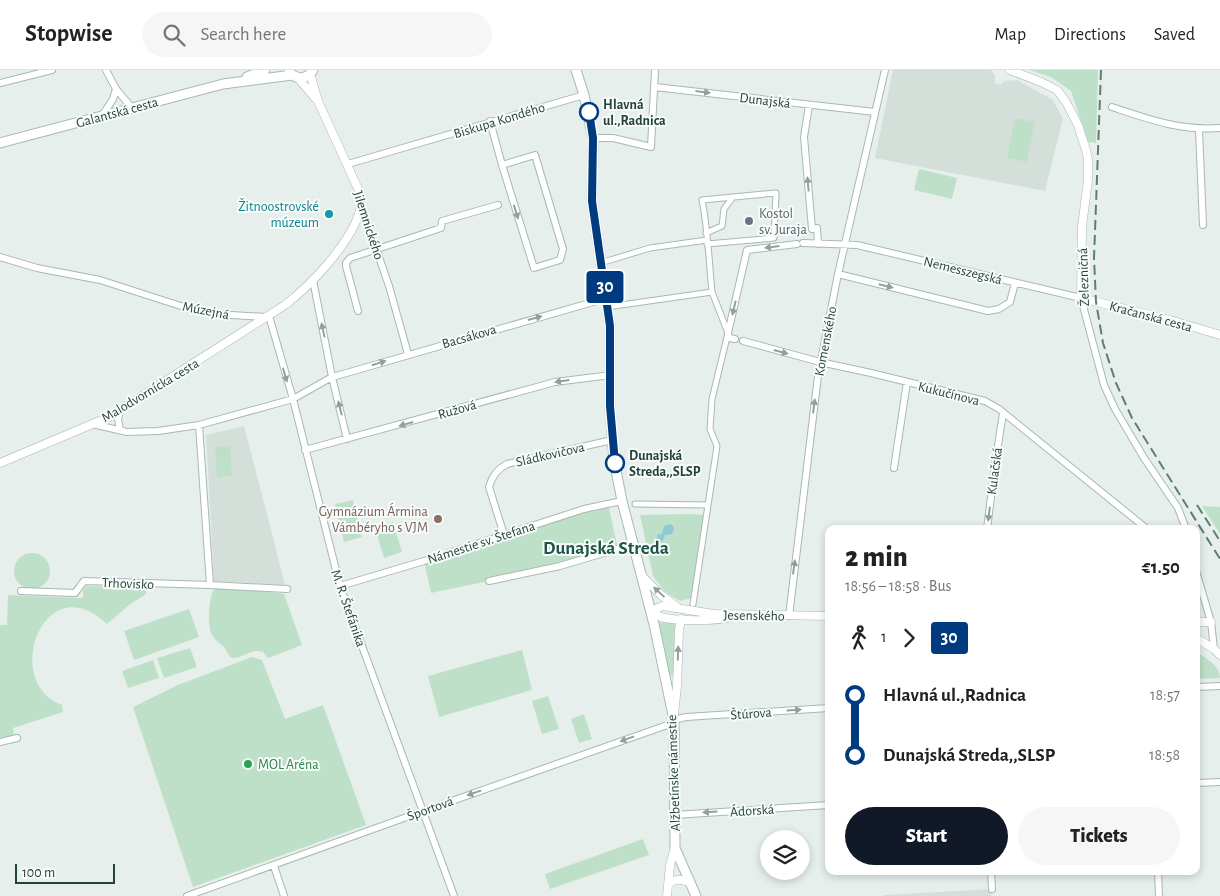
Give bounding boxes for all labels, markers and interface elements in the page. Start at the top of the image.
search box [142,12,492,57]
icon: search [160,21,188,49]
text: Stopwise [25,22,112,46]
text: Search here [200,25,286,44]
text: Map [995,26,1026,44]
text: Directions [1054,26,1126,44]
text: Saved [1154,26,1195,44]
one-way arrow [695,88,711,96]
street label: Dunajská [739,91,792,111]
street label: Galantská cesta [75,95,160,131]
place label: Hlavná ul.,Radnica [603,98,666,128]
street label: Biskupa Kondého [452,100,547,141]
marker: Hlavná ul.,Radnica [579,102,599,122]
one-way arrow [804,176,812,192]
street label: Jilemnického [350,189,386,262]
place label: Žitnoostrovské múzeum [238,198,319,230]
one-way arrow [513,205,521,220]
place label: Kostol sv. Juraja [759,207,807,237]
marker: Žitnoostrovské múzeum [323,208,335,220]
marker: Kostol sv. Juraja [743,215,755,227]
one-way arrow [764,243,780,251]
street label: Železničná [1074,247,1092,307]
street label: Nemesszegská [922,254,1004,288]
line badge: 30 [582,271,628,303]
text: 30 [596,278,614,296]
one-way arrow [878,282,893,290]
street label: Kračanská cesta [1108,299,1194,335]
street label: Múzejná [181,300,231,322]
one-way arrow [730,300,738,315]
street label: Komenského [812,305,840,377]
one-way arrow [527,314,542,322]
one-way arrow [319,322,327,337]
street label: Bacsákova [440,322,499,351]
one-way arrow [774,348,789,356]
street label: Malodvornícka cesta [99,356,202,425]
one-way arrow [371,358,386,366]
one-way arrow [282,367,290,382]
one-way arrow [554,377,570,385]
street label: Kukučínova [917,380,981,409]
street label: Ružová [437,398,478,422]
one-way arrow [810,398,818,414]
one-way arrow [336,401,344,416]
one-way arrow [398,420,413,428]
street label: Sládkovičova [515,440,586,470]
street label: Kulačská [985,446,1005,496]
place label: Dunajská Streda,,SLSP [629,449,701,479]
marker: Dunajská Streda,,SLSP [605,453,625,473]
place label: Gymnázium Ármina Vámbéryho s VJM [319,502,429,535]
one-way arrow [985,506,993,522]
marker: Gymnázium Ármina Vámbéryho s VJM [432,513,444,525]
street label: Námestie sv. Štefana [425,517,537,567]
district label: Dunajská Streda [543,539,669,558]
text: 2 min [845,544,908,572]
text: €1.50 [1142,558,1180,577]
one-way arrow [790,559,798,575]
street label: M. R. Štefánika [328,567,370,649]
street label: Trhovisko [102,576,154,592]
text: 18:56 – 18:58 · Bus [845,578,952,594]
one-way arrow [654,586,666,598]
street label: Jesenského [723,608,785,624]
icon: walk [845,624,873,652]
icon: forward [895,624,923,652]
text: 1 [881,629,887,645]
text: 30 [941,629,958,647]
one-way arrow [674,644,682,660]
text: Hlavná ul.,Radnica [883,686,1026,705]
text: 18:57 [1150,687,1180,703]
street label: Štúrova [730,704,773,722]
one-way arrow [787,705,803,713]
street label: Alžbetínske námestie [665,714,683,832]
one-way arrow [619,735,634,743]
text: Dunajská Streda,,SLSP [883,746,1055,765]
text: 18:58 [1149,747,1180,763]
marker: MOL Aréna [242,758,254,770]
place label: MOL Aréna [258,758,319,772]
one-way arrow [466,789,481,797]
street label: Športová [405,792,456,824]
street label: Ádorská [729,799,775,820]
button: Start [845,807,1008,865]
button: Tickets [1018,807,1180,865]
one-way arrow [702,809,718,817]
map controls [760,830,810,880]
button: layers [760,830,810,880]
scale bar [15,861,115,884]
text: 100 m [22,866,55,880]

